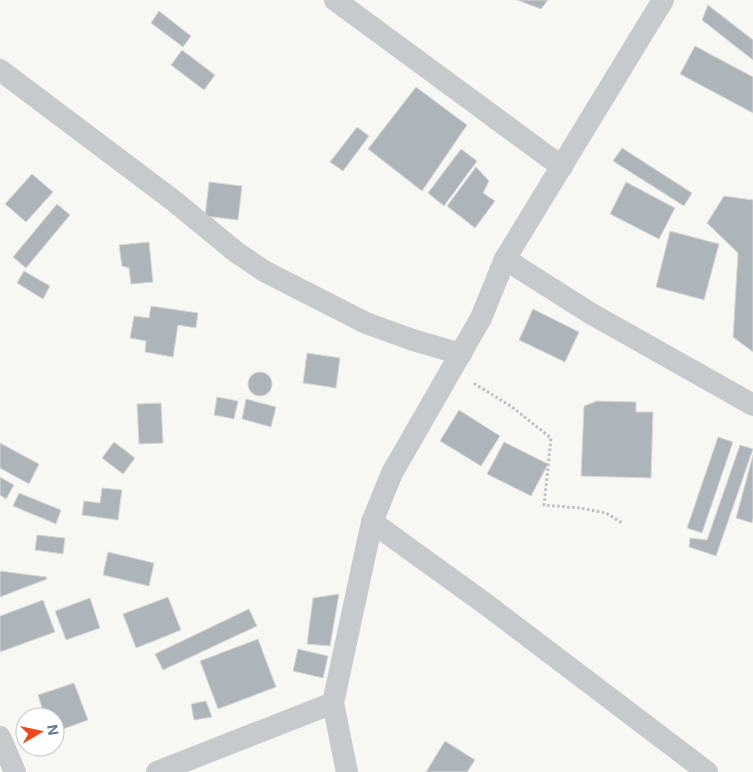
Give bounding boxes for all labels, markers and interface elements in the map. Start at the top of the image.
north arrow [15,707,65,757]
text: N [44,723,63,736]

